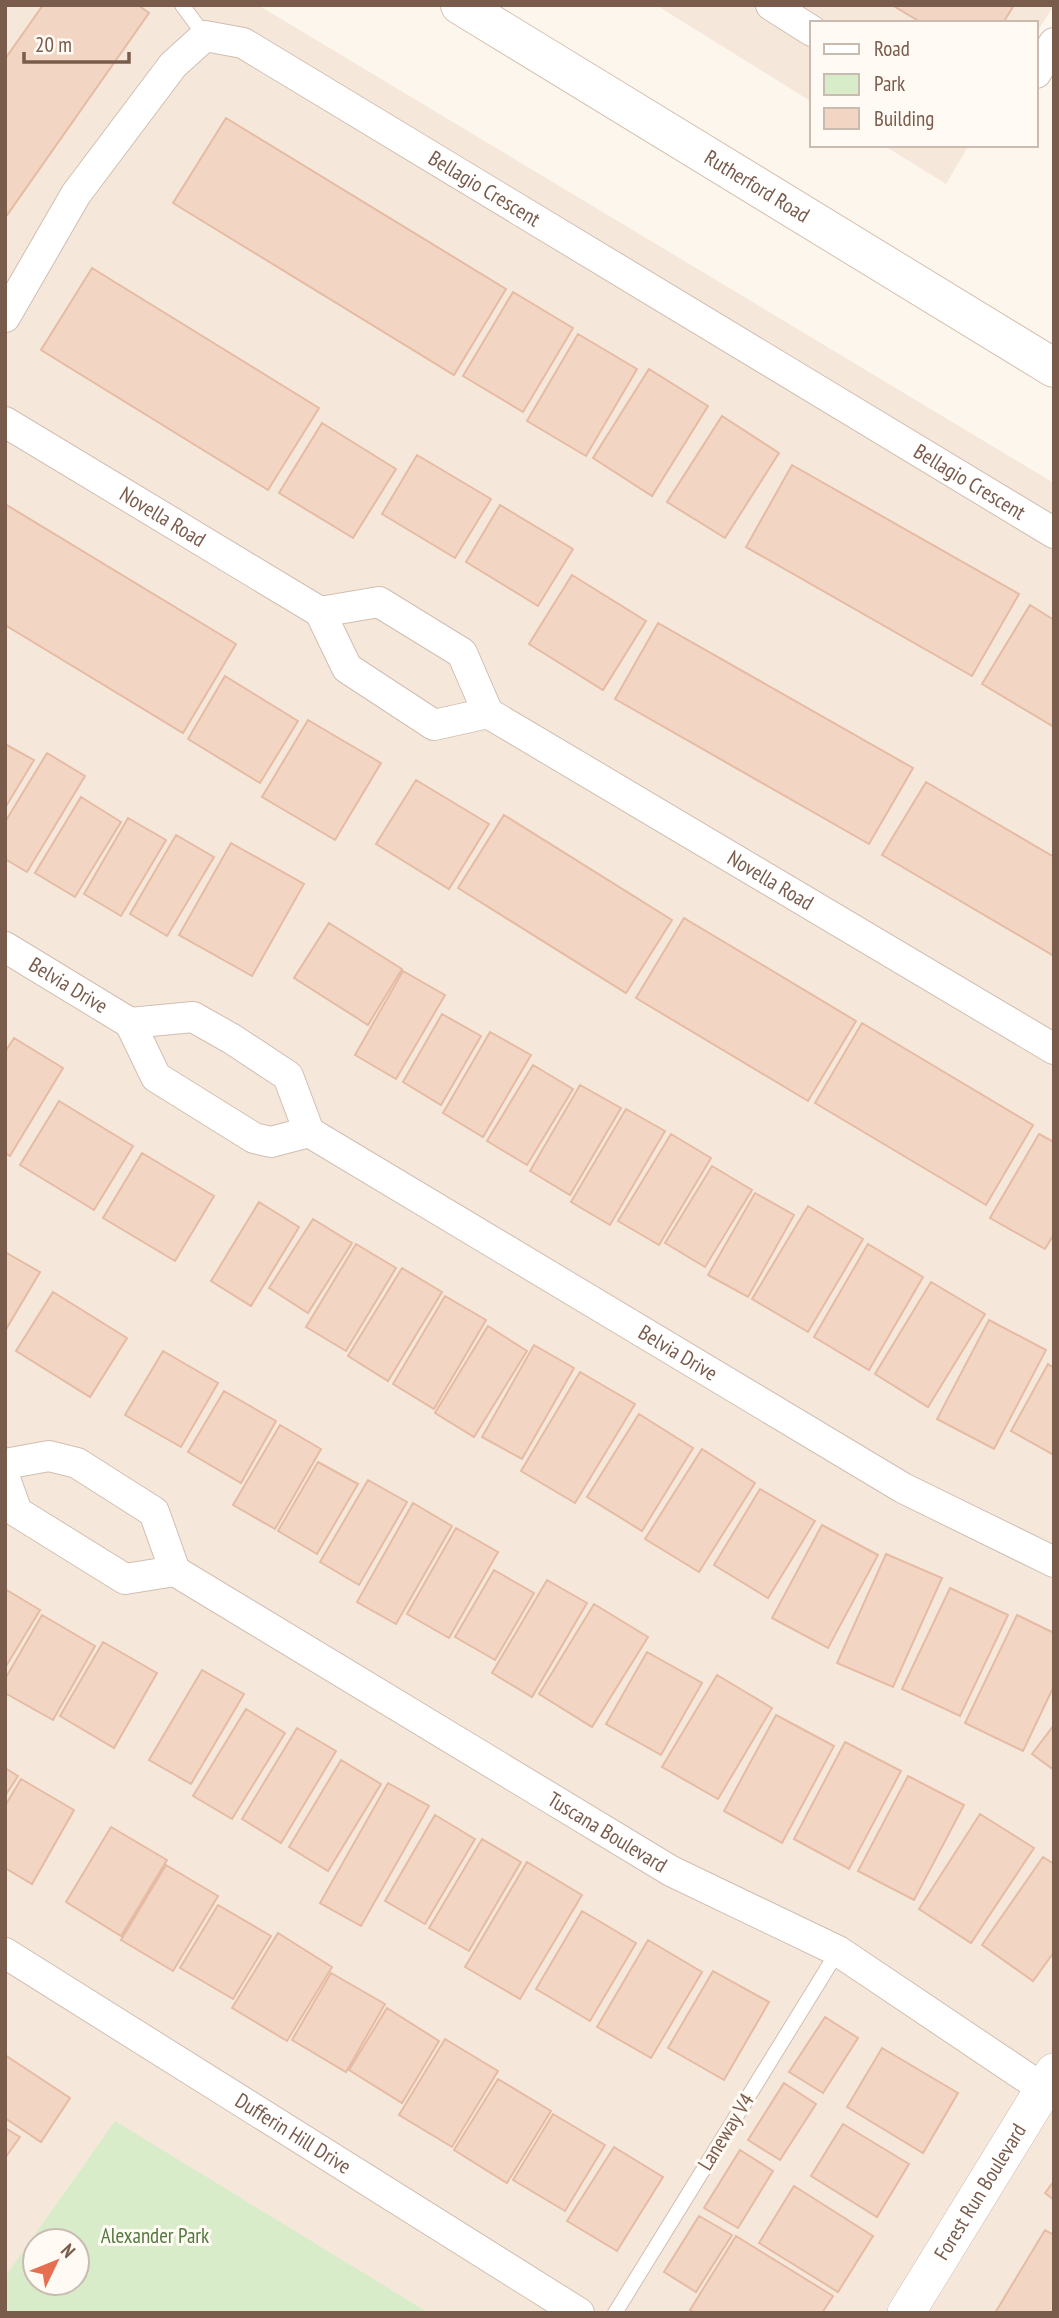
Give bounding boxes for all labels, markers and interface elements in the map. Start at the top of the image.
scale bar [24,21,130,65]
legend [810,21,1038,147]
text: 20 m [35,31,72,58]
text: Road [874,35,910,62]
text: Park [874,70,905,97]
text: Building [874,105,934,132]
street label: Bellagio Crescent [424,144,545,232]
street label: Rutherford Road [700,144,815,228]
street label: Bellagio Crescent [909,437,1031,526]
street label: Novella Road [115,480,211,553]
street label: Novella Road [723,844,819,916]
street label: Belvia Drive [24,951,113,1019]
street label: Belvia Drive [634,1319,722,1387]
street label: Tuscana Boulevard [543,1786,672,1878]
street label: Dufferin Hill Drive [230,2087,356,2180]
street label: Laneway V4 [691,2088,760,2175]
street label: Forest Run Boulevard [928,2119,1032,2265]
park label: Alexander Park [101,2222,209,2249]
north arrow [21,2227,91,2297]
text: N [56,2238,81,2262]

